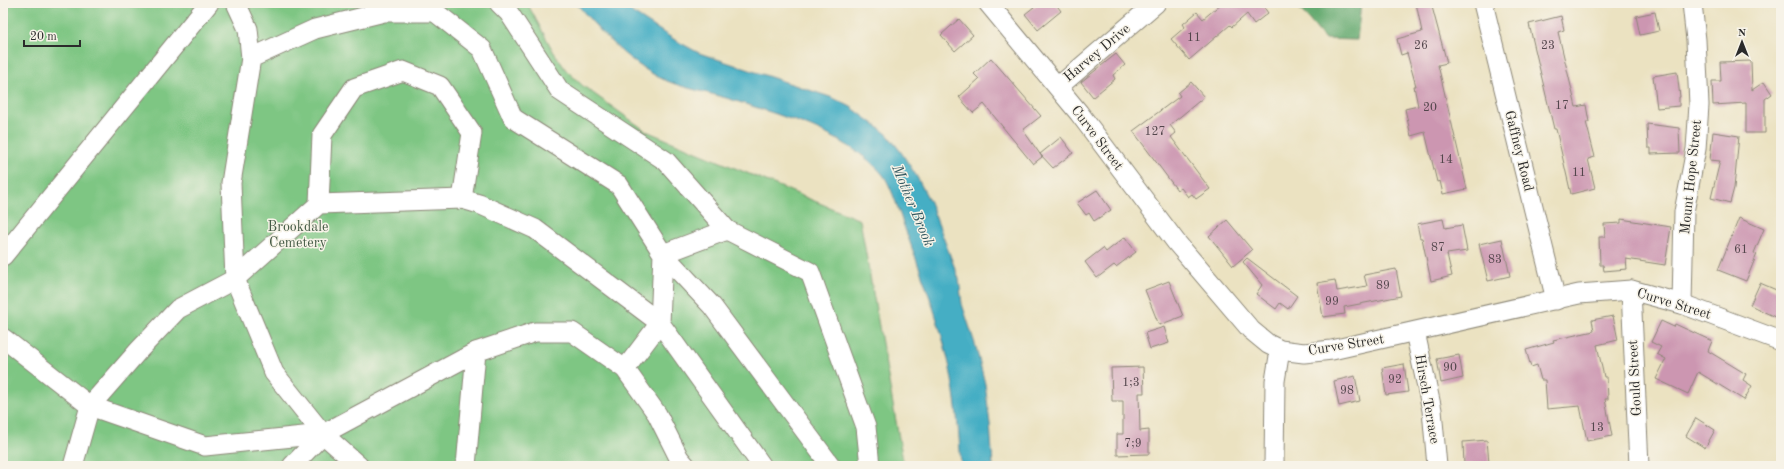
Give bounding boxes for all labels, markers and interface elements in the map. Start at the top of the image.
street label: Harvey Drive [1061,21,1133,85]
scale bar [24,22,80,48]
north arrow [1722,22,1762,62]
text: N [1738,28,1747,39]
text: 20 m [30,31,57,43]
house number: 11 [1187,32,1201,44]
house number: 26 [1414,40,1428,52]
house number: 23 [1541,40,1555,52]
house number: 17 [1555,100,1569,112]
house number: 20 [1423,102,1437,114]
street label: Curve Street [1068,103,1126,173]
street label: Gaffney Road [1502,109,1536,193]
street label: Mount Hope Street [1678,119,1704,235]
house number: 127 [1145,126,1165,138]
house number: 14 [1439,154,1453,166]
water label: Mother Brook [888,162,936,249]
house number: 11 [1572,167,1586,179]
park label: Brookdale Cemetery [267,220,329,250]
house number: 87 [1431,242,1445,254]
house number: 61 [1734,244,1748,256]
house number: 83 [1488,254,1502,266]
house number: 89 [1376,280,1390,292]
street label: Curve Street [1635,286,1713,322]
house number: 99 [1325,296,1339,308]
street label: Curve Street [1307,332,1385,358]
street label: Gould Street [1626,339,1644,417]
street label: Hirsch Terrace [1412,353,1442,445]
house number: 90 [1443,362,1457,374]
house number: 92 [1388,374,1402,386]
house number: 1;3 [1122,377,1140,389]
house number: 98 [1340,385,1354,397]
house number: 13 [1590,422,1604,434]
house number: 7;9 [1124,438,1142,450]

